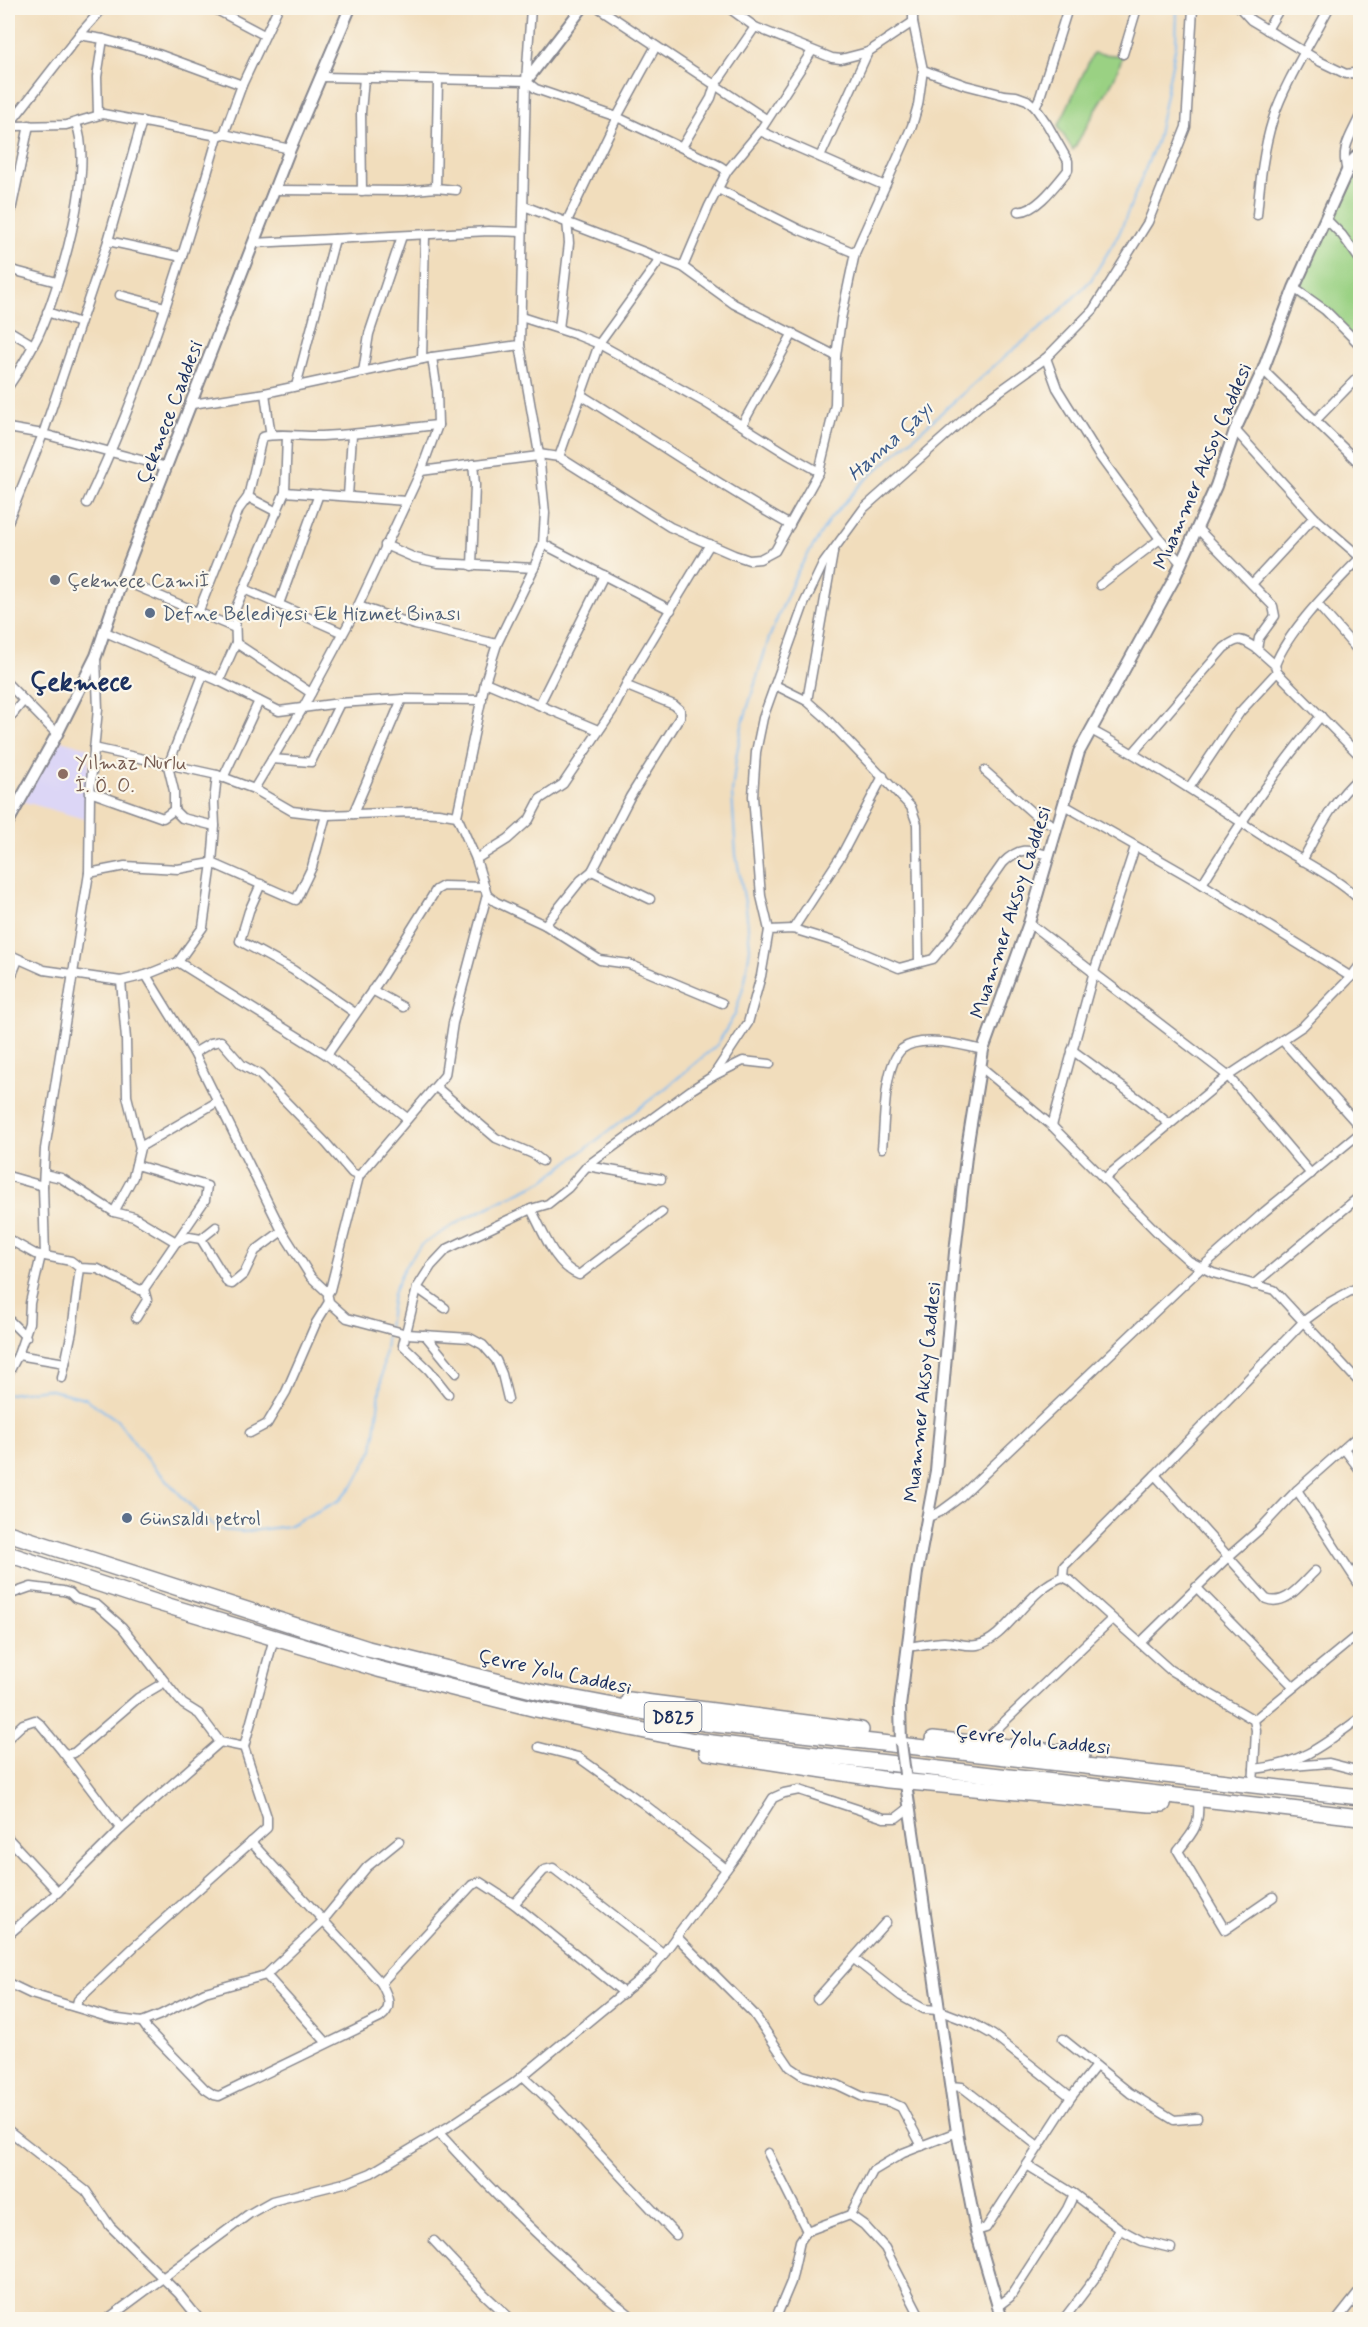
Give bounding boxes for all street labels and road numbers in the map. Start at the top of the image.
street label: Çekmece Caddesi [131,337,210,488]
street label: Muammer Aksoy Caddesi [1148,359,1259,574]
street label: Muammer Aksoy Caddesi [964,803,1059,1022]
street label: Muammer Aksoy Caddesi [898,1280,949,1504]
street label: Çevre Yolu Caddesi [476,1643,634,1702]
road number: D825 [644,1702,702,1732]
street label: Çevre Yolu Caddesi [954,1719,1112,1762]

